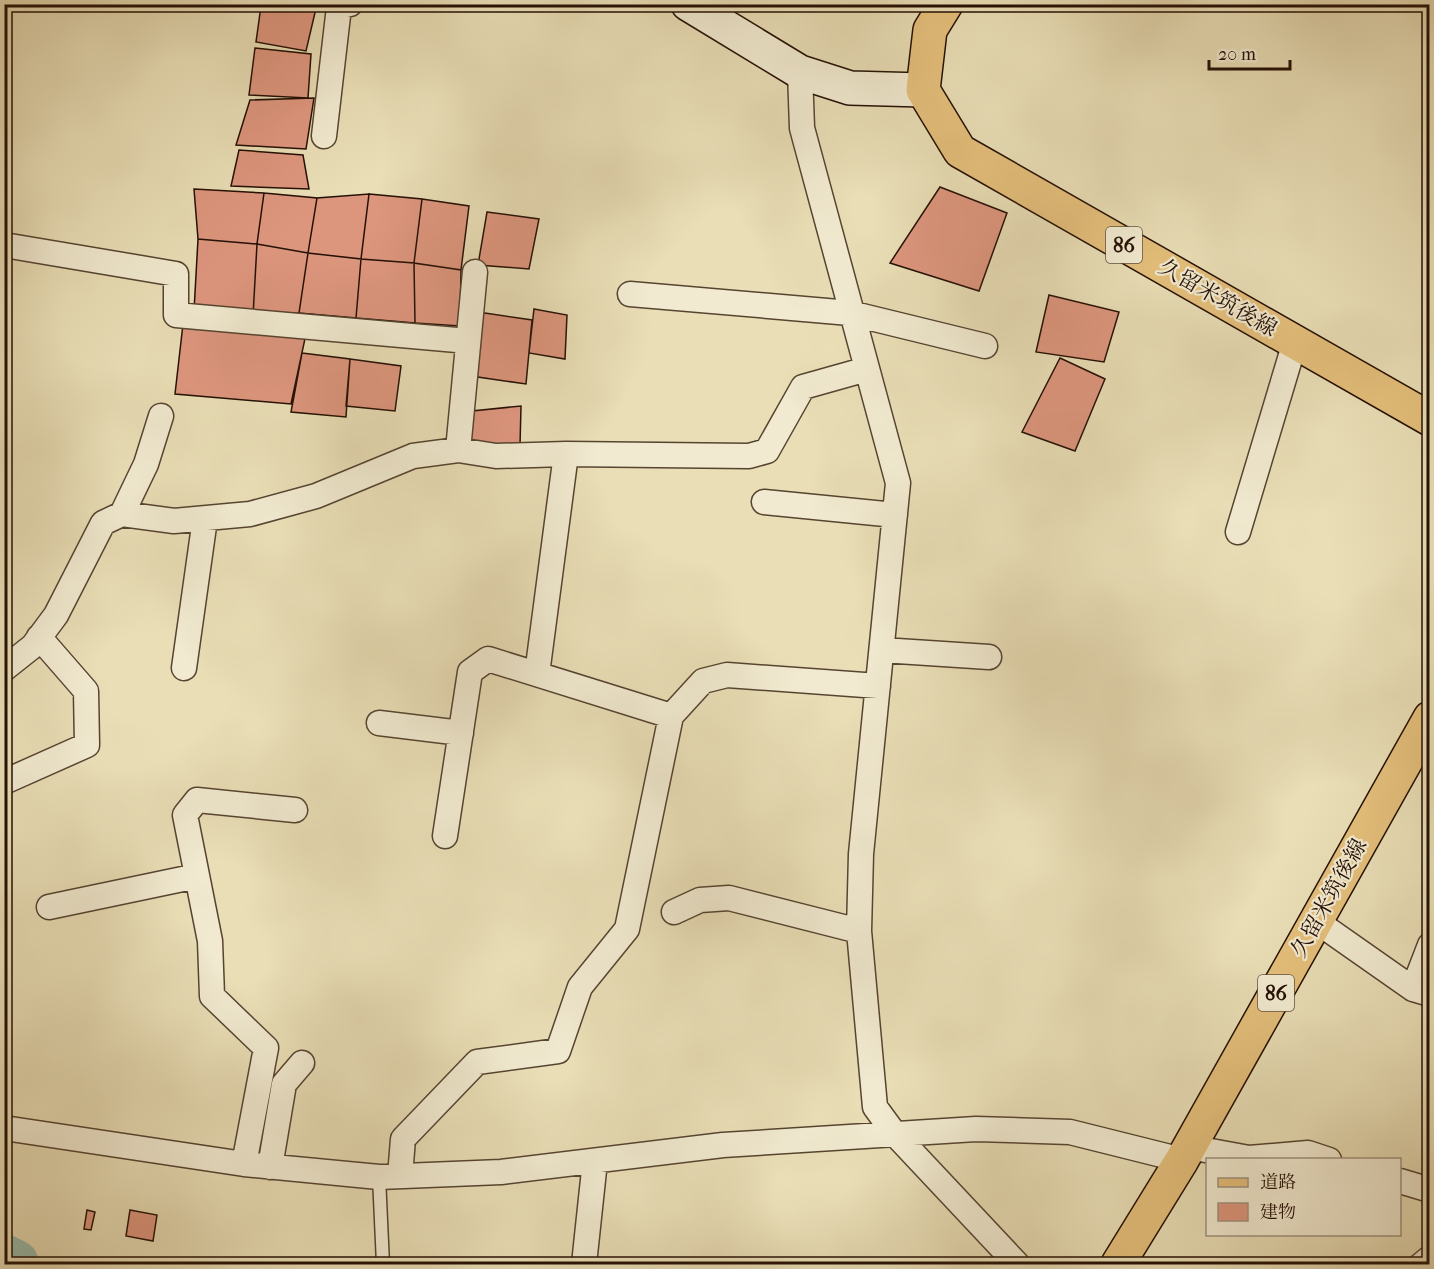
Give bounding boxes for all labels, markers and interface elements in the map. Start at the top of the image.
scale bar [1209,33,1290,71]
text: 20 m [1218,44,1256,65]
road number: 86 [1106,227,1142,263]
street label: 久留米筑後線 [1154,254,1282,342]
street label: 久留米筑後線 [1286,834,1372,962]
road number: 86 [1258,975,1294,1011]
legend [1206,1158,1401,1236]
text: 道路 [1260,1172,1296,1193]
text: 建物 [1260,1202,1296,1223]

